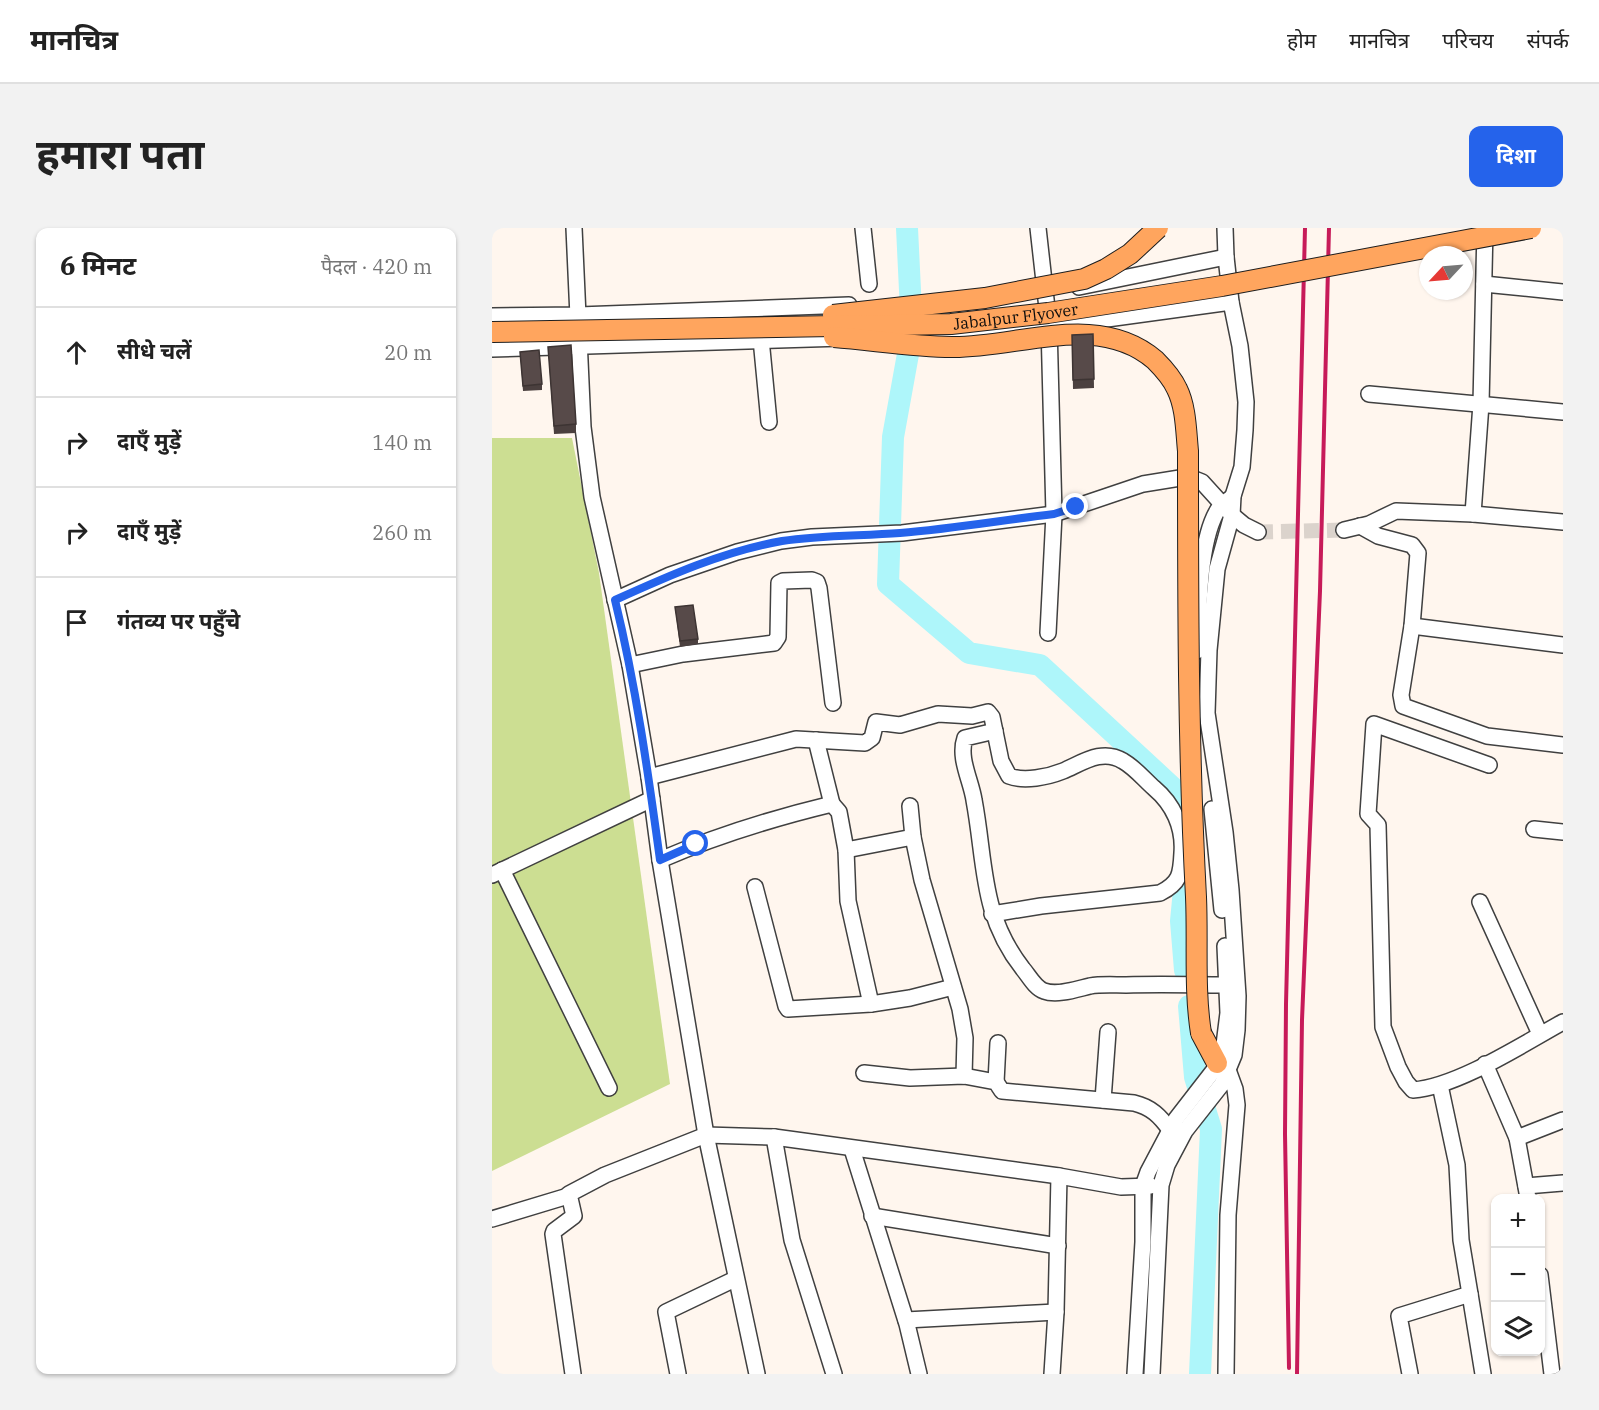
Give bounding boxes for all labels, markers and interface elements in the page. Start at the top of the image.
text: मानचित्र [30,21,118,58]
text: होम [1287,26,1316,54]
text: मानचित्र [1349,26,1409,54]
text: परिचय [1442,26,1494,54]
text: संपर्क [1527,26,1569,54]
text: हमारा पता [36,126,204,181]
button: दिशा [1469,126,1563,187]
north arrow [1419,246,1473,300]
text: 6 मिनट [60,248,136,282]
text: पैदल · 420 m [321,253,432,280]
street label: Jabalpur Flyover [952,298,1079,334]
icon: ahead [60,336,93,369]
text: सीधे चलें [117,336,191,365]
text: 20 m [384,339,432,366]
icon: right [60,426,93,459]
text: दाएँ मुड़ें [117,426,181,455]
text: 140 m [372,429,432,456]
route end [1062,493,1088,519]
icon: right [60,516,93,549]
text: दाएँ मुड़ें [117,516,181,545]
text: 260 m [372,519,432,546]
icon: arrive [60,606,93,639]
text: गंतव्य पर पहुँचे [117,606,240,635]
route start [682,830,708,856]
map controls [1491,1194,1545,1356]
button: + [1491,1194,1545,1248]
button: − [1491,1248,1545,1302]
button: layers [1491,1302,1545,1356]

